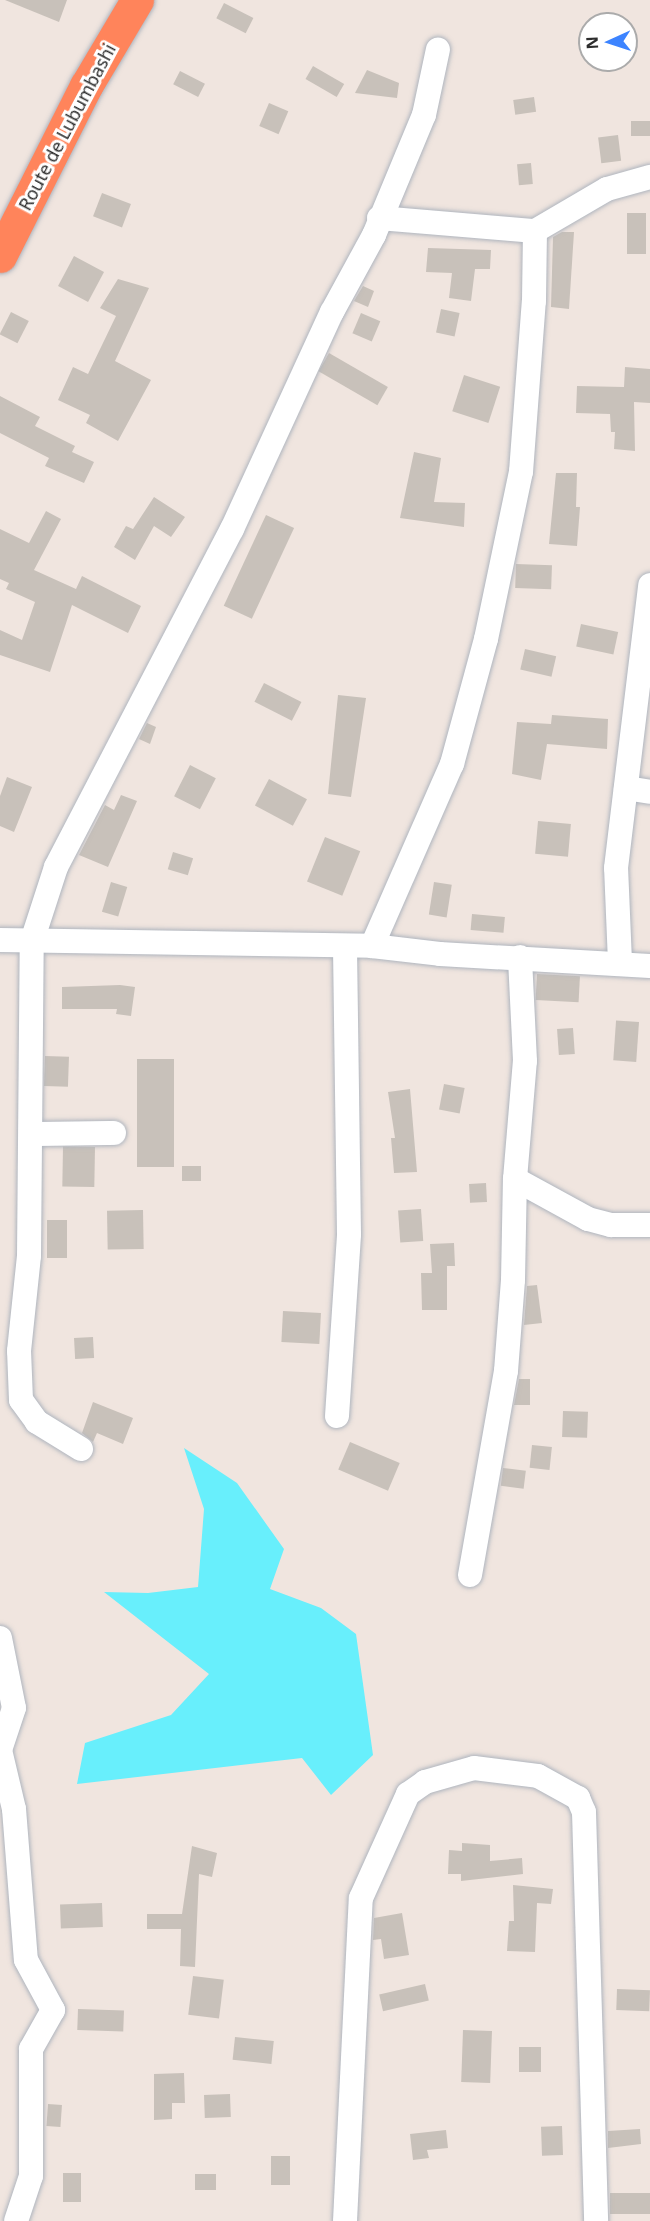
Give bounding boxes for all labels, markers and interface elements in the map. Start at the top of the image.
north arrow [578,12,638,72]
text: N [581,36,603,50]
street label: Route de Lubumbashi [14,40,120,214]

